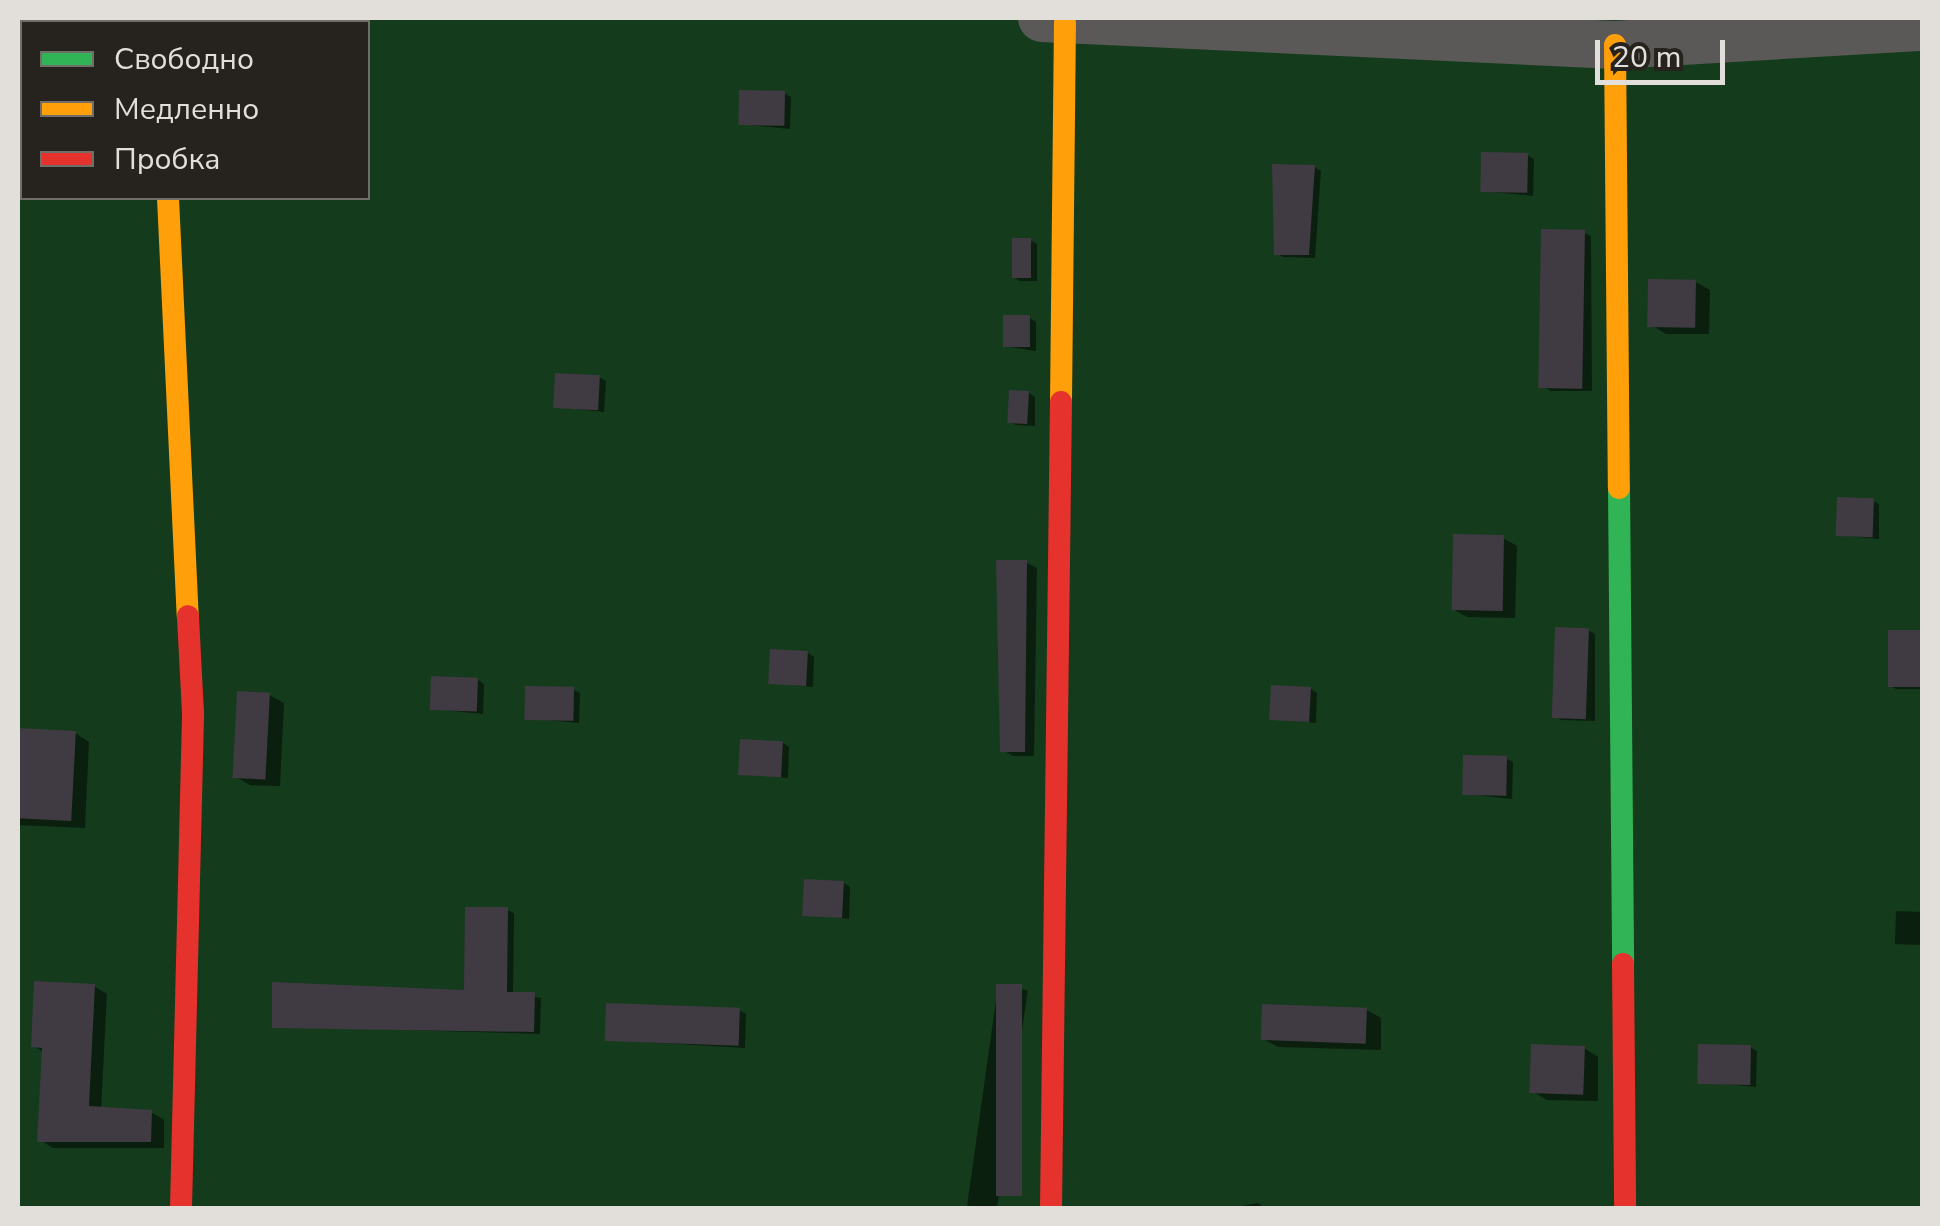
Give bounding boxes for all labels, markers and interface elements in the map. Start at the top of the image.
legend [20,20,370,200]
scale bar [1600,20,1730,82]
text: 20 m [1612,37,1681,78]
text: Свободно [114,39,254,80]
text: Медленно [114,89,259,130]
text: Пробка [114,139,220,180]

